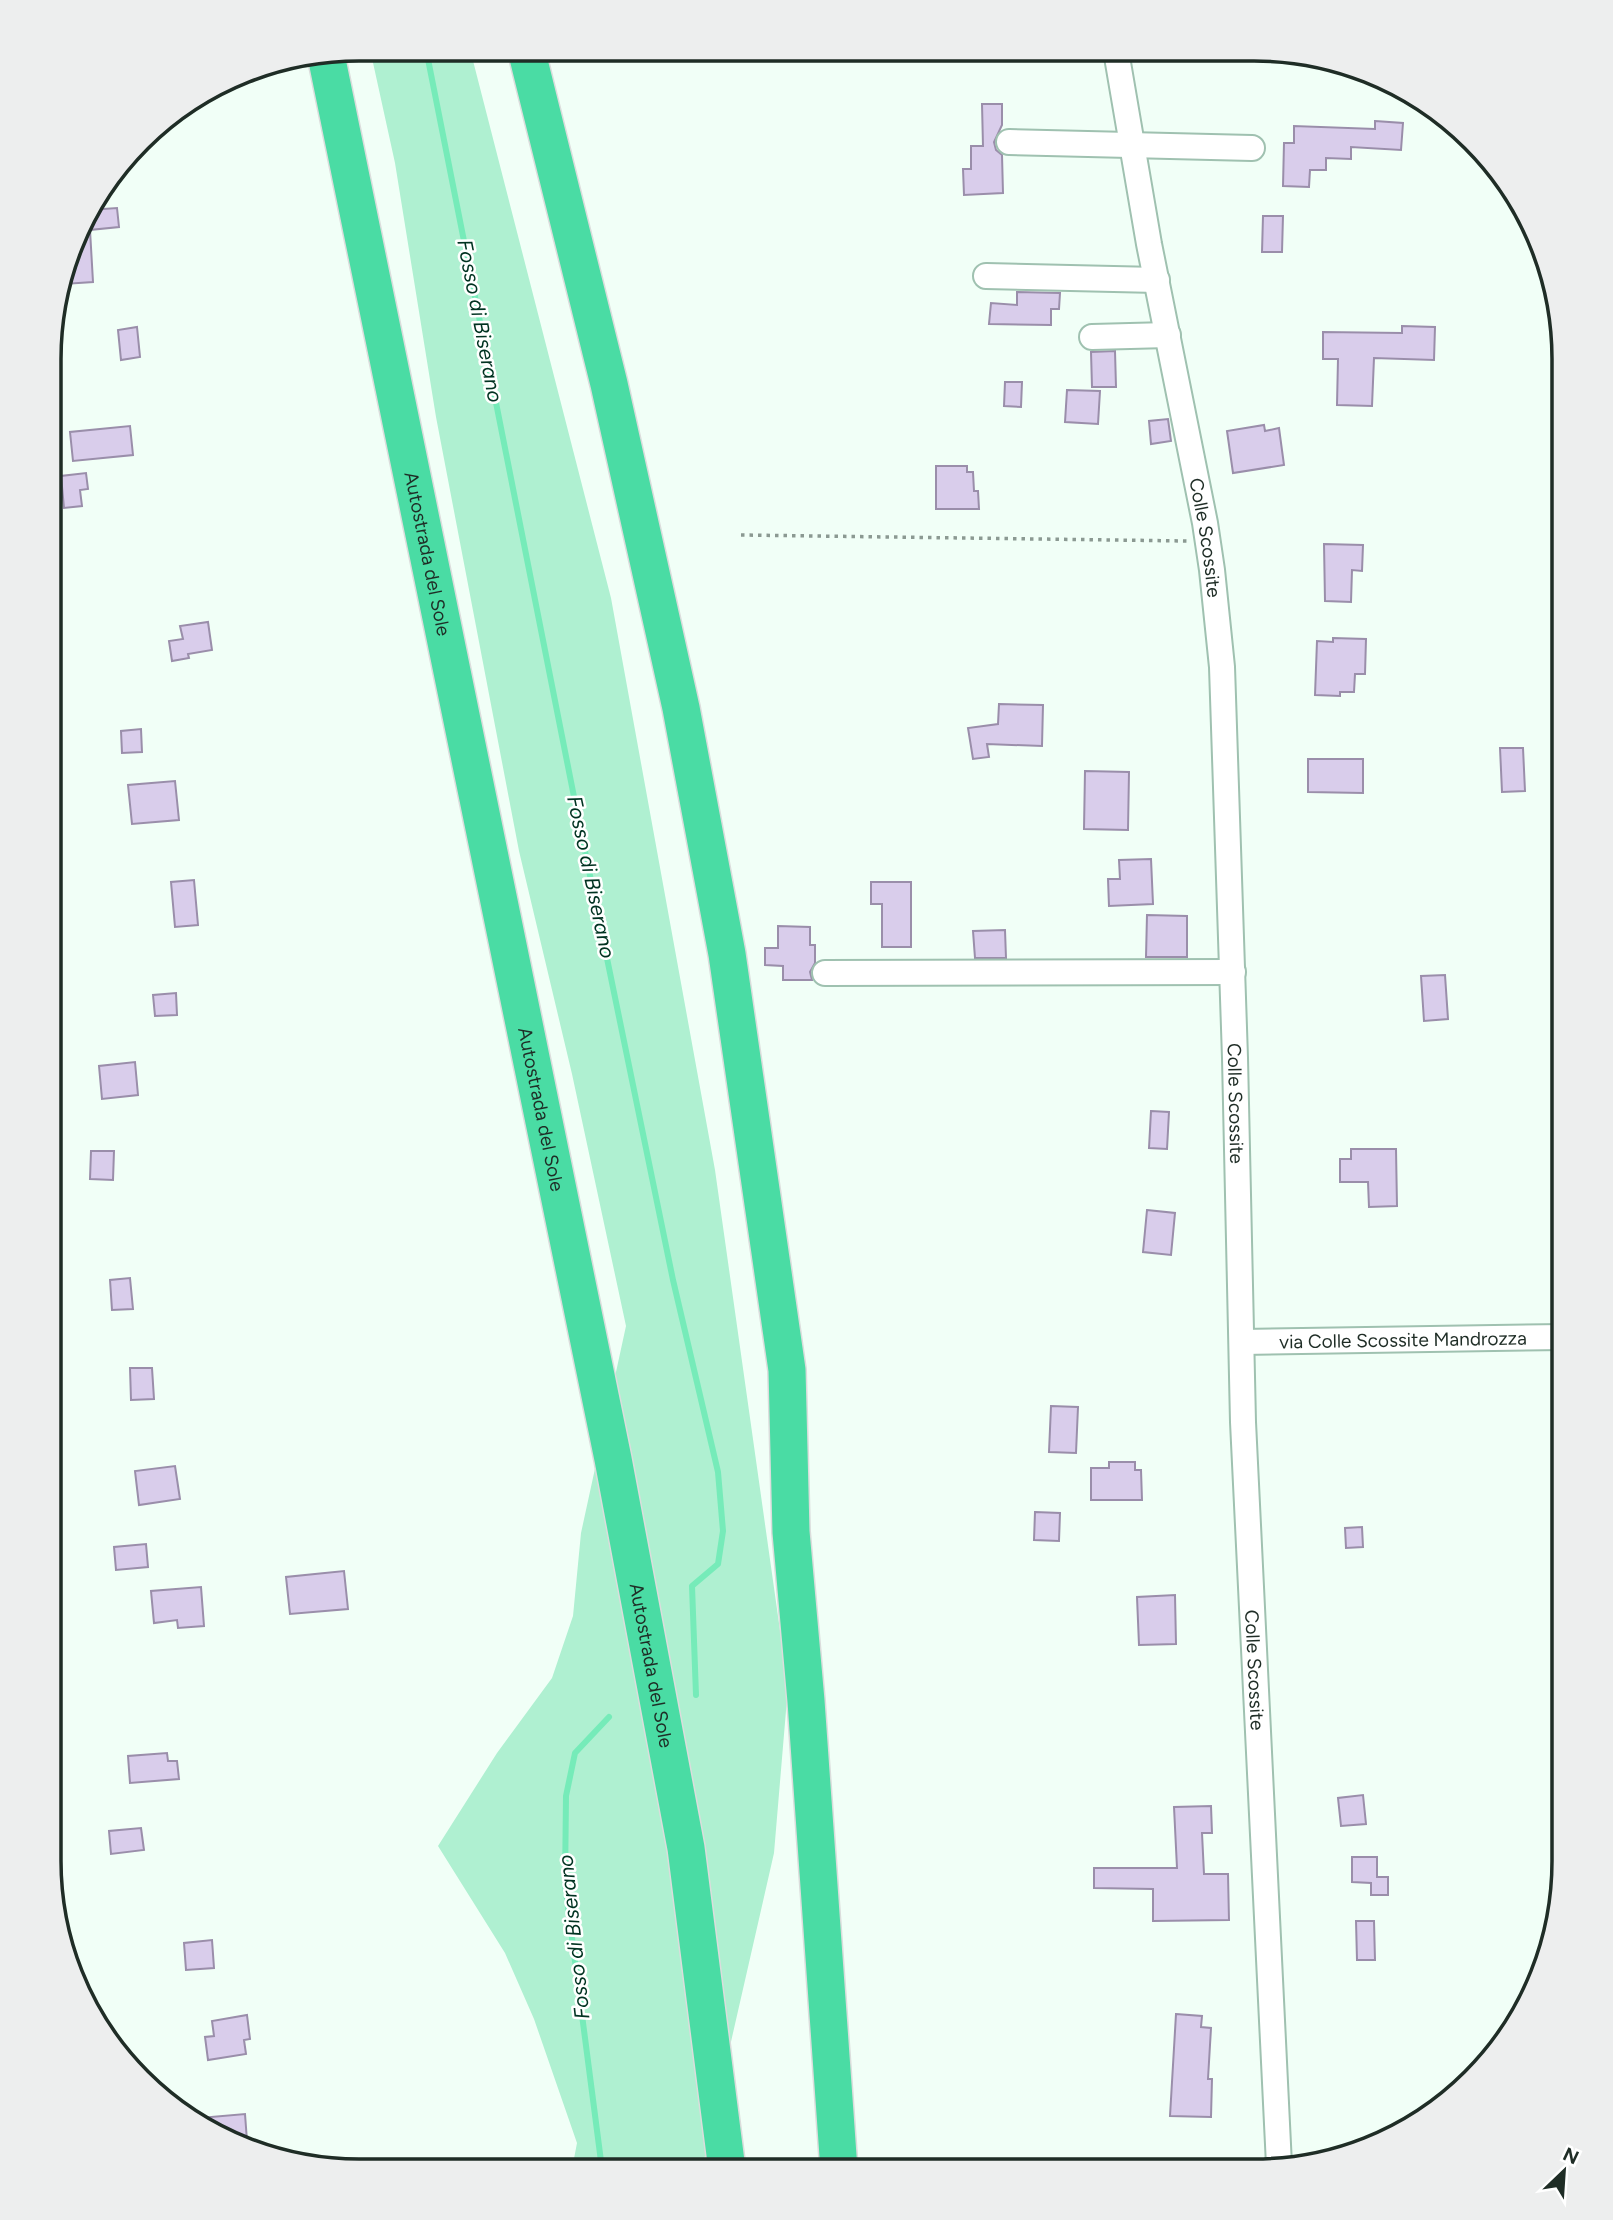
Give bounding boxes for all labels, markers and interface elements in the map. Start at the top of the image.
water label: Fosso di Biserano [452,237,509,405]
street label: Autostrada del Sole [399,470,455,638]
street label: Colle Scossite [1184,476,1226,599]
water label: Fosso di Biserano [562,793,621,960]
street label: Autostrada del Sole [513,1025,569,1193]
street label: Colle Scossite [1223,1043,1248,1164]
street label: via Colle Scossite Mandrozza [1279,1327,1527,1353]
street label: Autostrada del Sole [625,1581,678,1750]
street label: Colle Scossite [1240,1609,1269,1731]
water label: Fosso di Biserano [552,1853,595,2021]
north arrow [1529,2136,1599,2206]
text: N [1559,2143,1582,2170]

